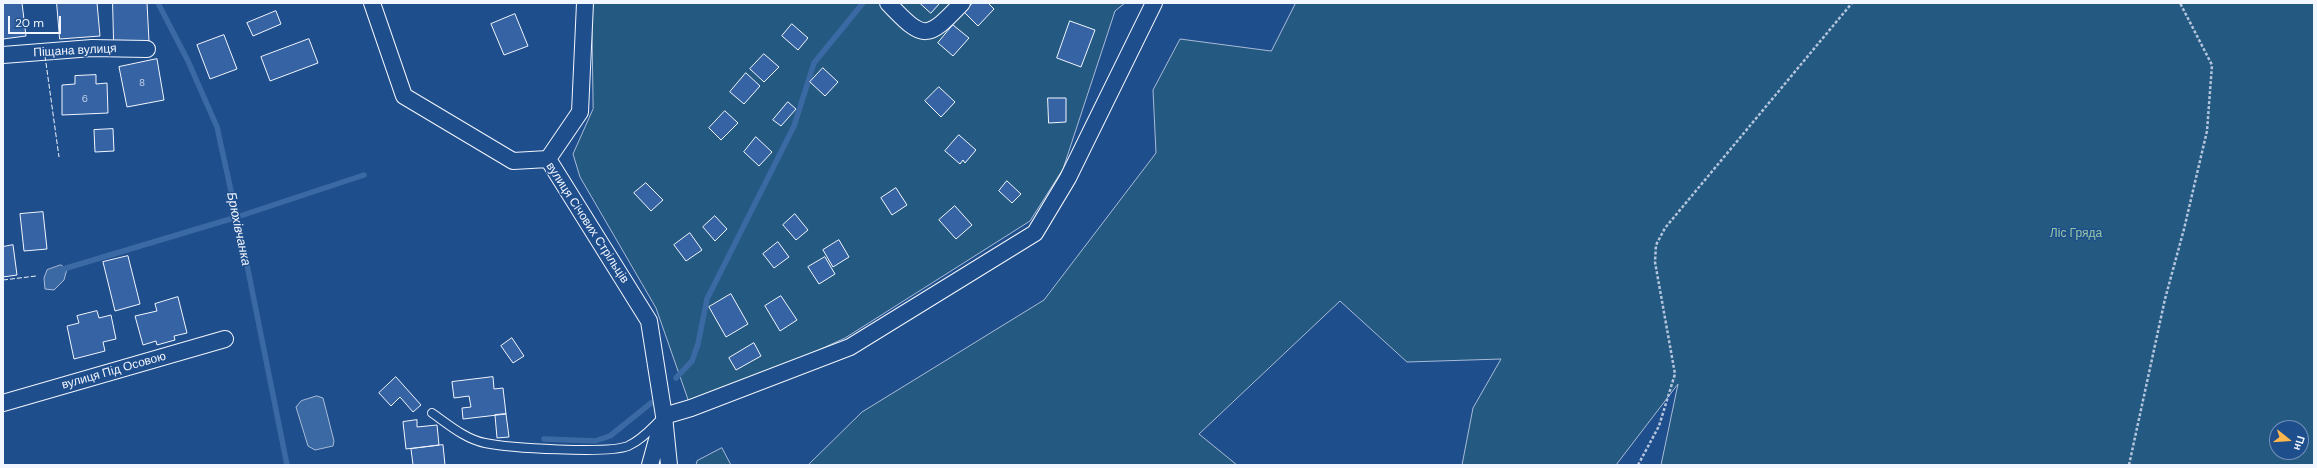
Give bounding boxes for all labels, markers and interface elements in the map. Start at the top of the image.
scale bar [10,8,63,34]
text: 20 m [15,15,44,31]
street label: Піщана вулиця [33,42,117,60]
house number: 8 [139,77,145,89]
house number: 6 [82,93,88,105]
street label: вулиця Січових Стрільців [542,160,632,286]
water label: Брюхівчанка [223,191,253,267]
park label: Ліс Гряда [2050,227,2102,241]
street label: вулиця Під Осовою [60,349,168,393]
north arrow [2269,420,2309,460]
text: Пн [2291,434,2308,452]

